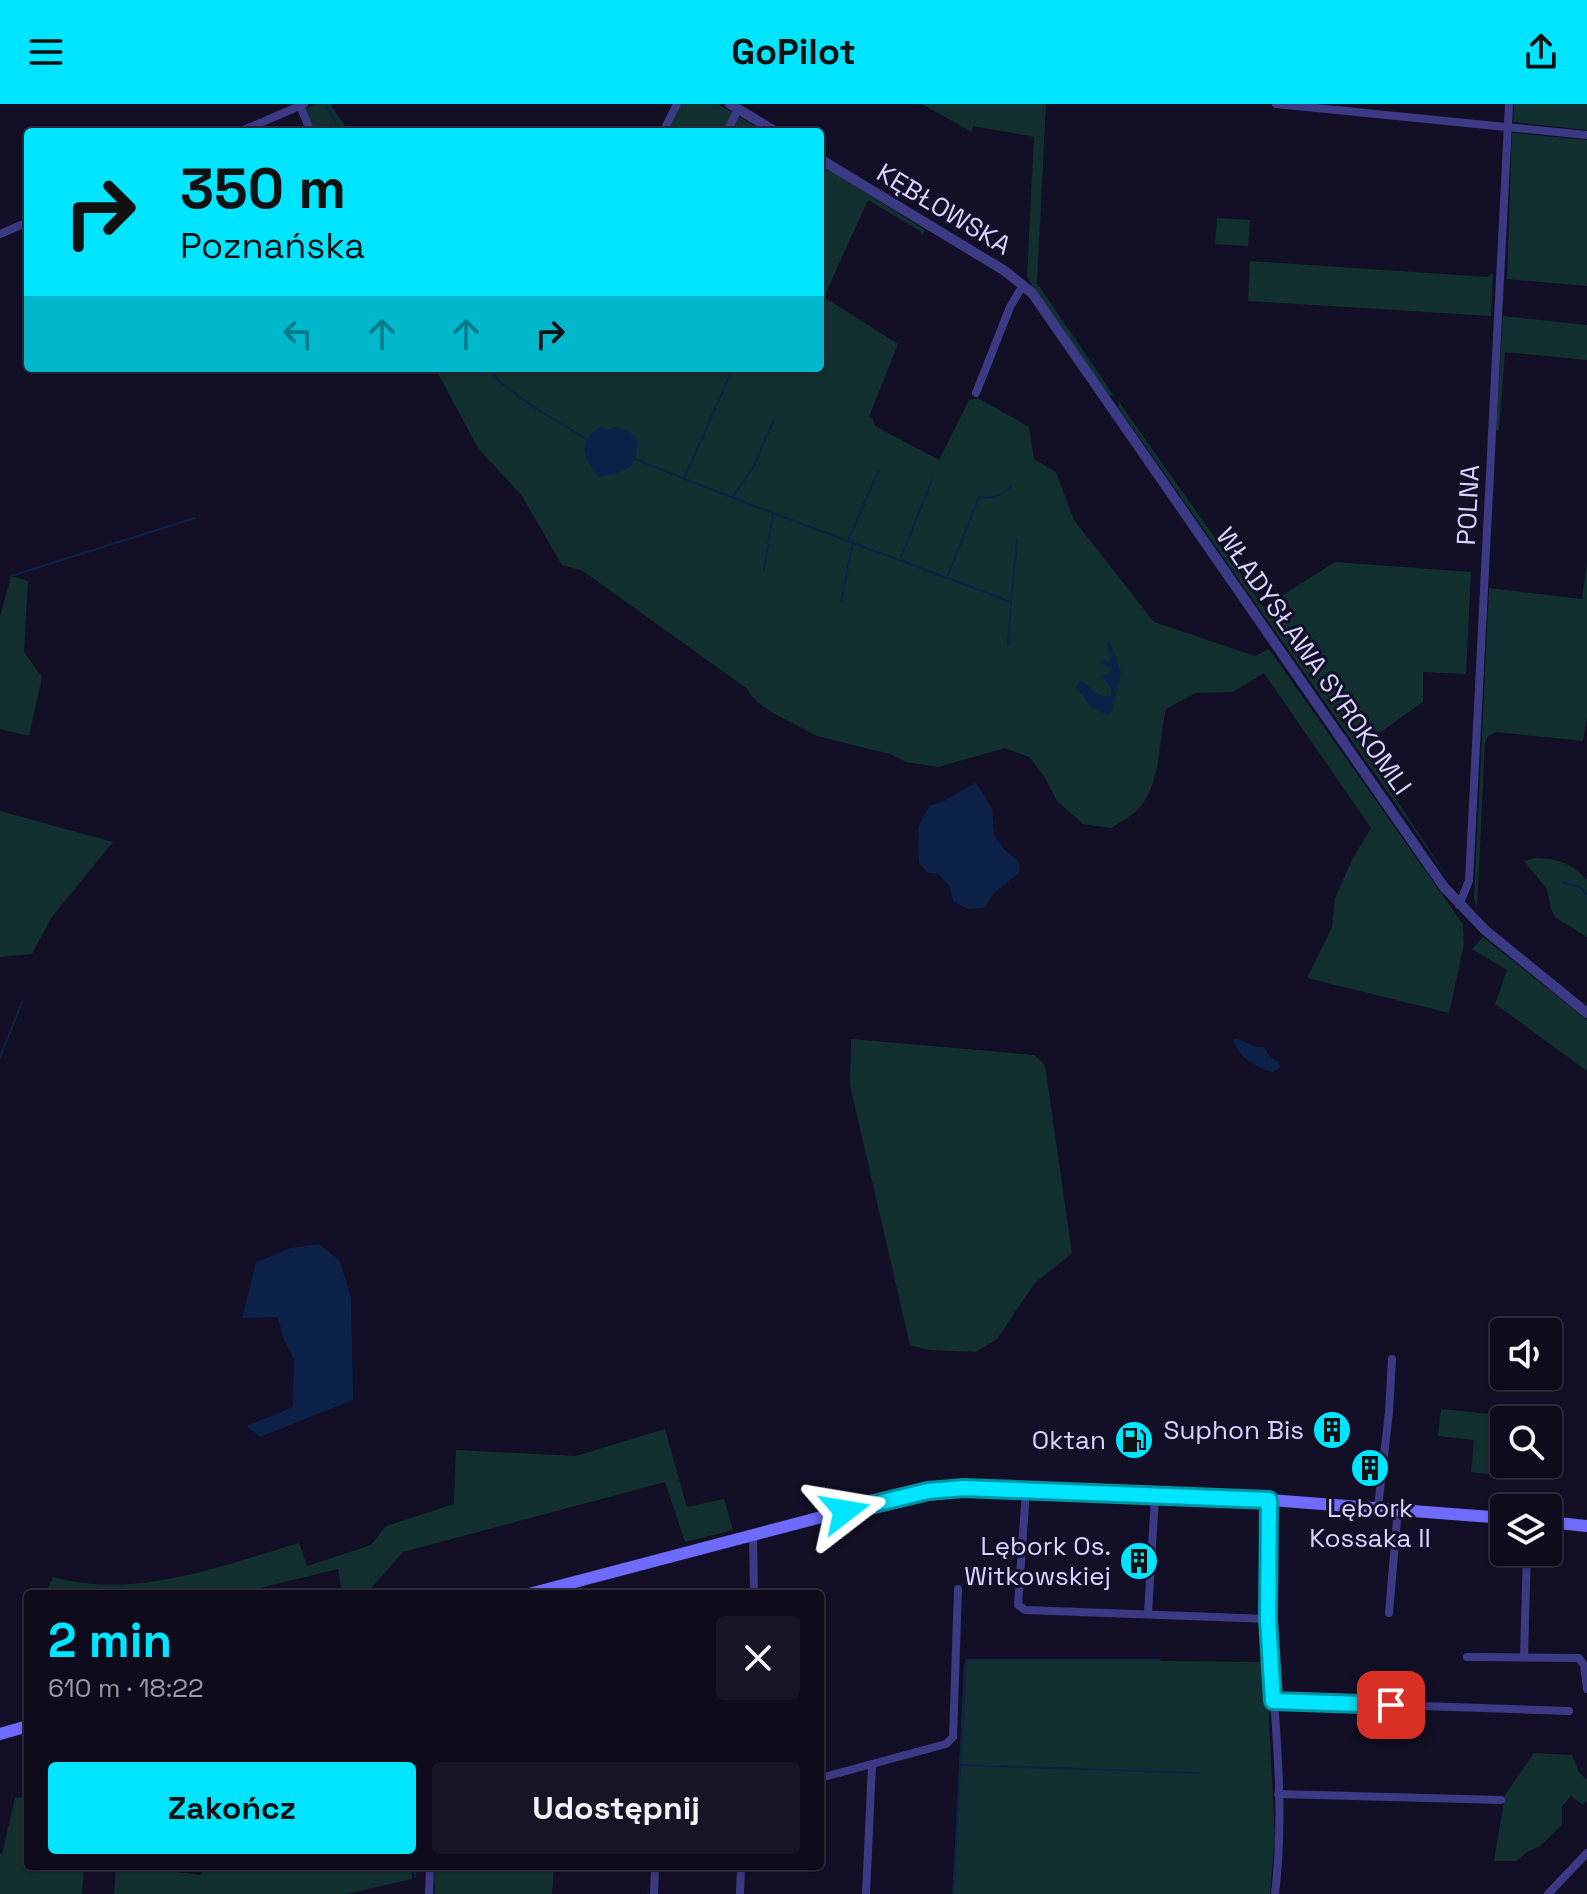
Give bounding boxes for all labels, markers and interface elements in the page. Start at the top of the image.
text: GoPilot [731,29,856,75]
icon: menu [24,30,68,74]
icon: share [1519,30,1563,74]
text: 350 m [180,153,346,224]
street label: KĘBŁOWSKA [871,156,1017,262]
icon: right [48,160,152,264]
text: Poznańska [180,223,365,269]
icon: left [276,312,320,356]
icon: ahead [360,312,404,356]
icon: ahead [444,312,488,356]
icon: right [528,312,572,356]
street label: POLNA [1449,464,1487,546]
street label: WŁADYSŁAWA SYROKOMLI [1209,521,1419,801]
map controls [1490,1318,1562,1566]
button: sound [1490,1318,1562,1390]
button: search [1490,1406,1562,1478]
building icon: Suphon Bis [1311,1409,1353,1451]
place label: Suphon Bis [1164,1413,1304,1447]
fuel station icon: Oktan [1113,1419,1155,1461]
place label: Oktan [1032,1423,1106,1457]
building icon: Lębork Kossaka II [1349,1447,1391,1489]
position arrow [803,1469,887,1553]
place label: Lębork Kossaka II [1309,1491,1431,1555]
button: layers [1490,1494,1562,1566]
place label: Lębork Os. Witkowskiej [964,1529,1111,1593]
building icon: Lębork Os. Witkowskiej [1118,1540,1160,1582]
text: 2 min [48,1610,172,1671]
button: close [716,1616,800,1700]
text: 610 m · 18:22 [48,1671,204,1705]
pin [1357,1671,1425,1739]
icon: arrive [1369,1683,1413,1727]
button: Zakończ [48,1762,416,1854]
button: Udostępnij [432,1762,800,1854]

